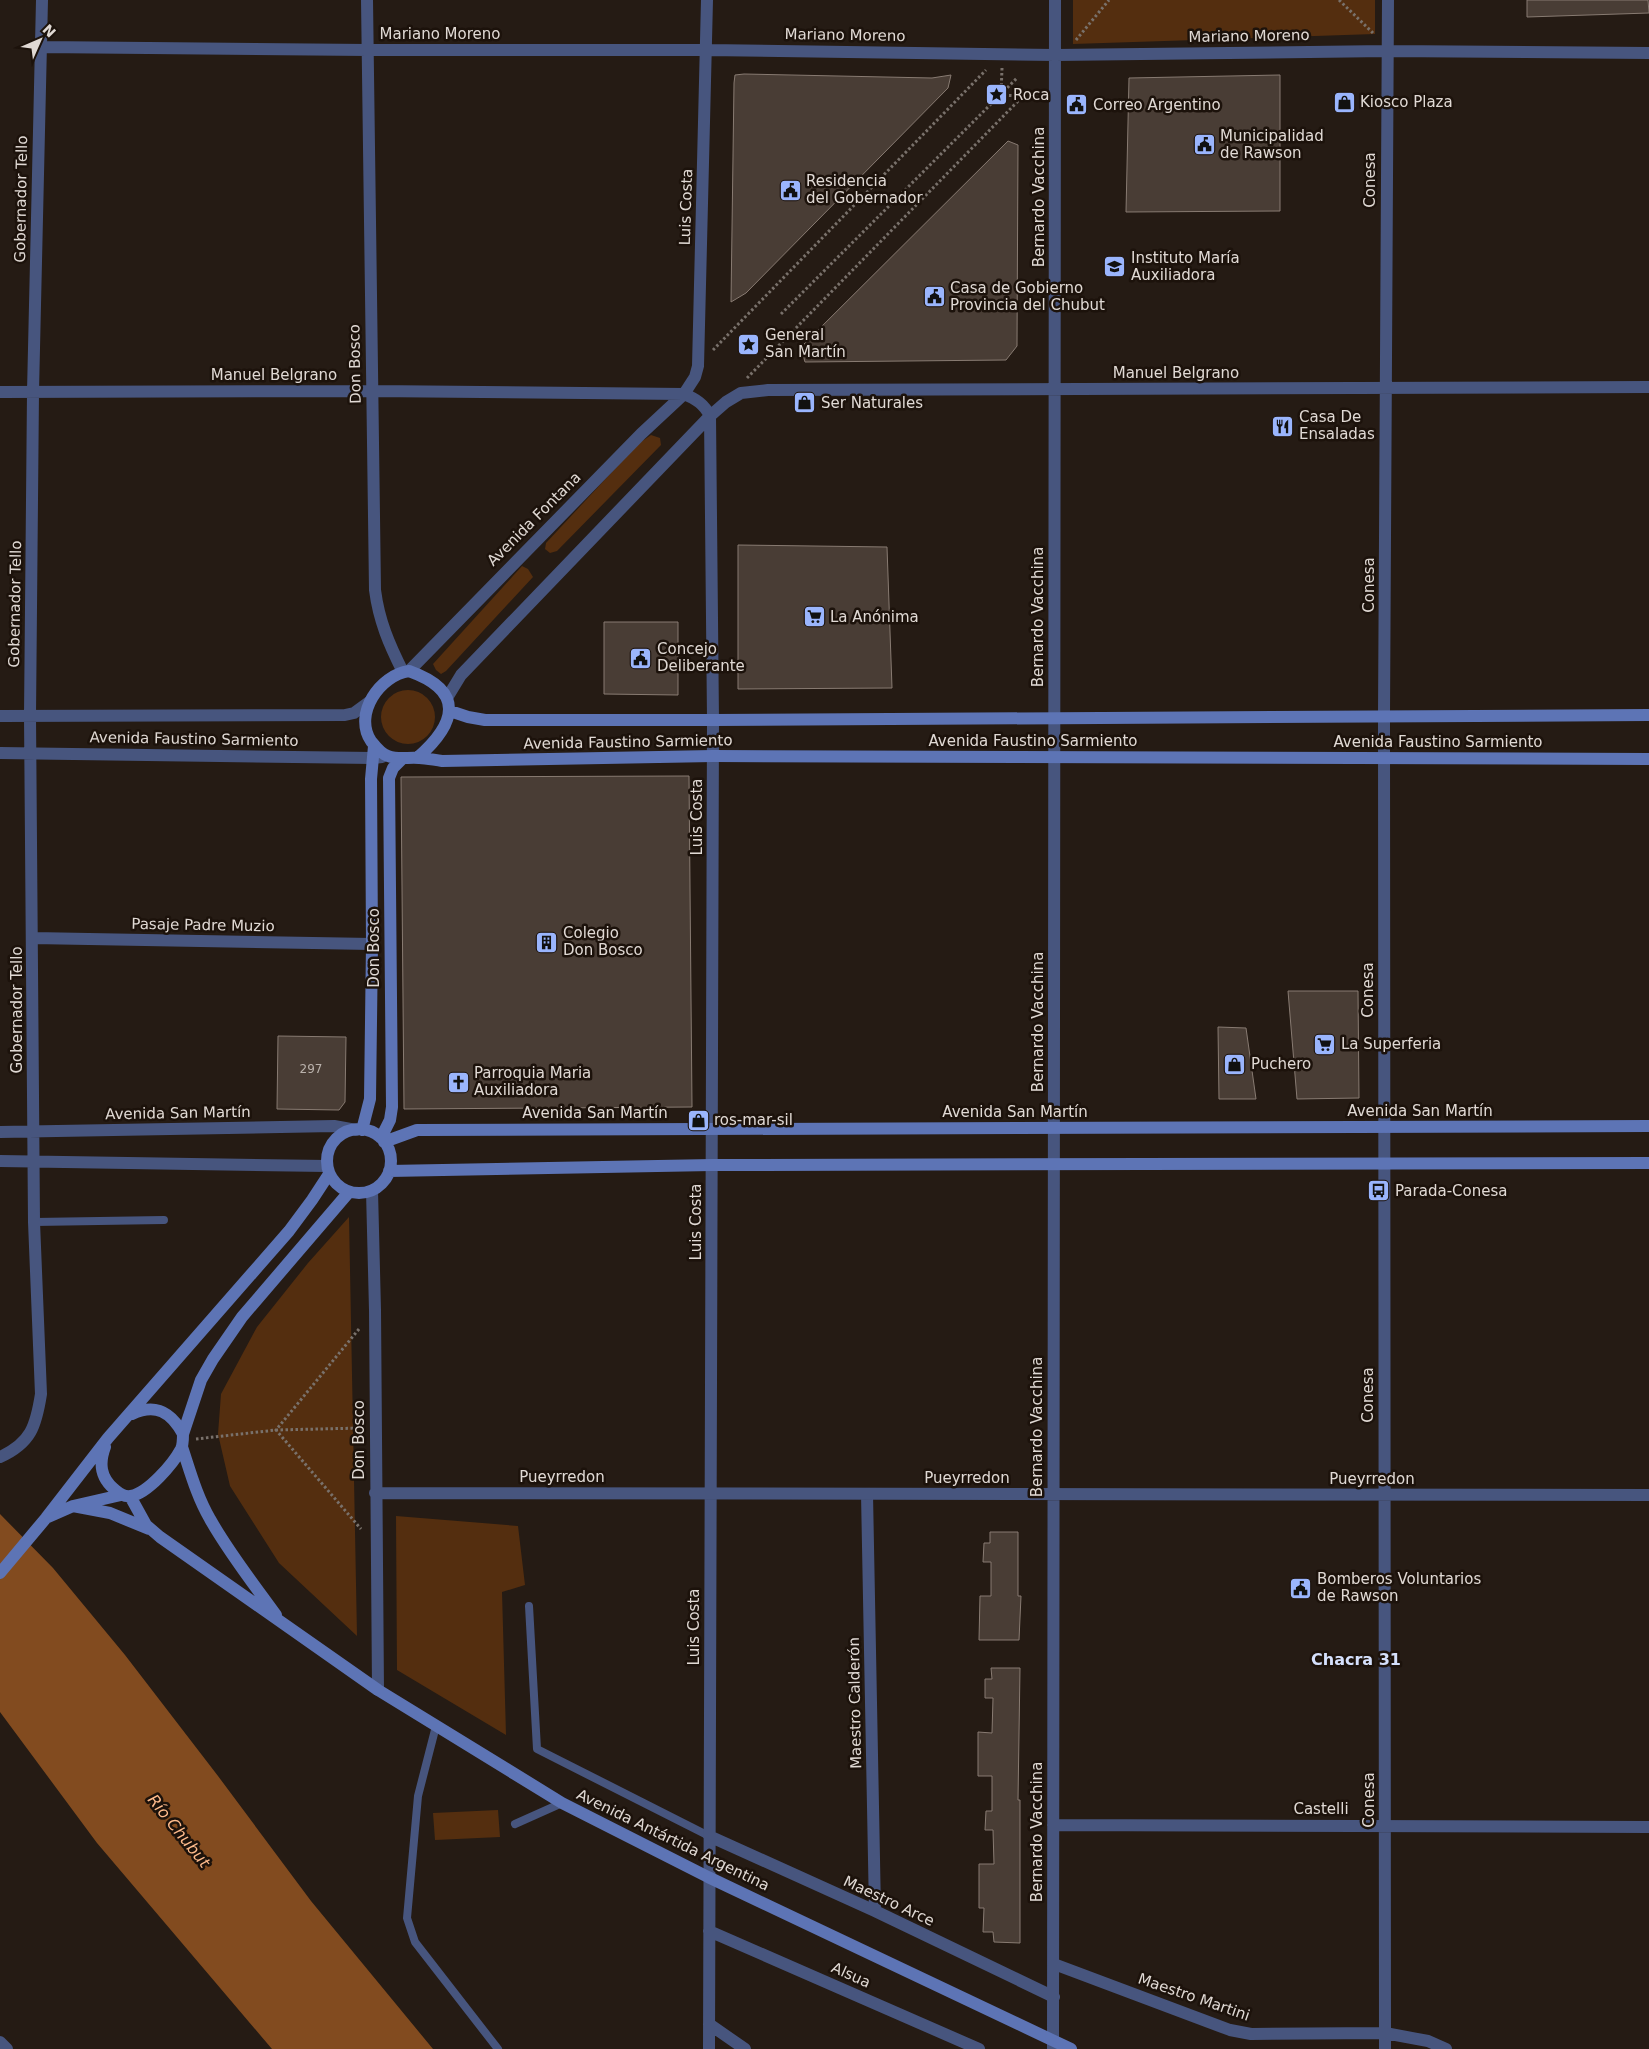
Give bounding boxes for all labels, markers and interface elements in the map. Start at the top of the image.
north arrow [15,15,65,65]
text: N [39,21,59,41]
street label: Mariano Moreno [380,25,500,43]
street label: Mariano Moreno [784,25,906,45]
street label: Mariano Moreno [1188,26,1310,46]
place icon: Roca [985,83,1009,107]
place label: Roca [1013,86,1049,104]
shop icon: Kiosco Plaza [1332,90,1356,114]
public building icon: Correo Argentino [1065,93,1089,117]
place label: Kiosco Plaza [1360,93,1453,111]
place label: Correo Argentino [1093,96,1221,114]
street label: Bernardo Vacchina [1030,127,1048,267]
place label: Municipalidad de Rawson [1220,127,1324,162]
public building icon: Municipalidad de Rawson [1192,133,1216,157]
street label: Gobernador Tello [11,135,31,263]
street label: Conesa [1361,152,1379,208]
street label: Luis Costa [676,168,696,246]
place label: Residencia del Gobernador [806,172,924,207]
public building icon: Residencia del Gobernador [778,178,802,202]
place label: Instituto María Auxiliadora [1131,249,1240,284]
school or university icon: Instituto María Auxiliadora [1103,255,1127,279]
place label: Casa de Gobierno Provincia del Chubut [950,279,1105,314]
public building icon: Casa de Gobierno Provincia del Chubut [922,285,946,309]
street label: Don Bosco [345,324,365,404]
place label: General San Martín [765,326,846,361]
place icon: General San Martín [737,332,761,356]
street label: Manuel Belgrano [1113,364,1239,382]
street label: Manuel Belgrano [211,366,337,384]
shop icon: Ser Naturales [793,391,817,415]
place label: Ser Naturales [821,394,923,412]
place label: Casa De Ensaladas [1299,408,1375,443]
restaurant icon: Casa De Ensaladas [1271,414,1295,438]
street label: Avenida Fontana [483,468,585,570]
street label: Gobernador Tello [5,540,25,668]
street label: Bernardo Vacchina [1029,547,1047,687]
street label: Conesa [1360,557,1378,613]
supermarket icon: La Anónima [802,605,826,629]
place label: La Anónima [830,608,919,626]
place label: Concejo Deliberante [657,640,745,675]
public building icon: Concejo Deliberante [629,646,653,670]
street label: Avenida Faustino Sarmiento [89,728,299,750]
street label: Avenida Faustino Sarmiento [523,731,733,753]
street label: Avenida Faustino Sarmiento [928,732,1138,750]
street label: Avenida Faustino Sarmiento [1333,733,1543,751]
street label: Luis Costa [688,779,706,855]
street label: Don Bosco [365,908,383,988]
street label: Pasaje Padre Muzio [131,915,275,935]
place label: Colegio Don Bosco [563,924,643,959]
building icon: Colegio Don Bosco [535,930,559,954]
street label: Gobernador Tello [8,946,26,1074]
street label: Bernardo Vacchina [1029,952,1047,1092]
street label: Conesa [1359,962,1377,1018]
supermarket icon: La Superferia [1313,1032,1337,1056]
place label: La Superferia [1341,1035,1441,1053]
shop icon: Puchero [1223,1052,1247,1076]
place label: Puchero [1251,1055,1311,1073]
house number: 297 [300,1062,322,1076]
place label: Parroquia Maria Auxiliadora [474,1064,591,1099]
church icon: Parroquia Maria Auxiliadora [446,1070,470,1094]
street label: Avenida San Martín [1347,1102,1493,1120]
street label: Avenida San Martín [105,1103,251,1123]
street label: Avenida San Martín [942,1103,1088,1121]
street label: Avenida San Martín [522,1104,668,1122]
shop icon: ros-mar-sil [686,1108,710,1132]
place label: ros-mar-sil [714,1111,793,1129]
bus stop icon: Parada-Conesa [1367,1179,1391,1203]
place label: Parada-Conesa [1395,1182,1507,1200]
street label: Luis Costa [687,1184,705,1260]
street label: Bernardo Vacchina [1028,1357,1046,1497]
street label: Conesa [1359,1367,1377,1423]
street label: Don Bosco [350,1400,368,1480]
street label: Pueyrredon [519,1468,605,1486]
street label: Pueyrredon [924,1469,1010,1487]
street label: Pueyrredon [1329,1470,1415,1488]
place label: Bomberos Voluntarios de Rawson [1317,1570,1481,1605]
public building icon: Bomberos Voluntarios de Rawson [1289,1576,1313,1600]
street label: Luis Costa [685,1589,703,1665]
street label: Maestro Calderón [845,1637,865,1769]
district label: Chacra 31 [1311,1650,1401,1669]
street label: Bernardo Vacchina [1028,1762,1046,1902]
street label: Conesa [1360,1772,1378,1828]
street label: Avenida Antártida Argentina [574,1785,772,1895]
water label: Río Chubut [144,1791,215,1872]
street label: Castelli [1293,1800,1349,1818]
street label: Maestro Arce [841,1872,937,1930]
street label: Alsua [829,1958,873,1992]
street label: Maestro Martini [1136,1969,1252,2025]

